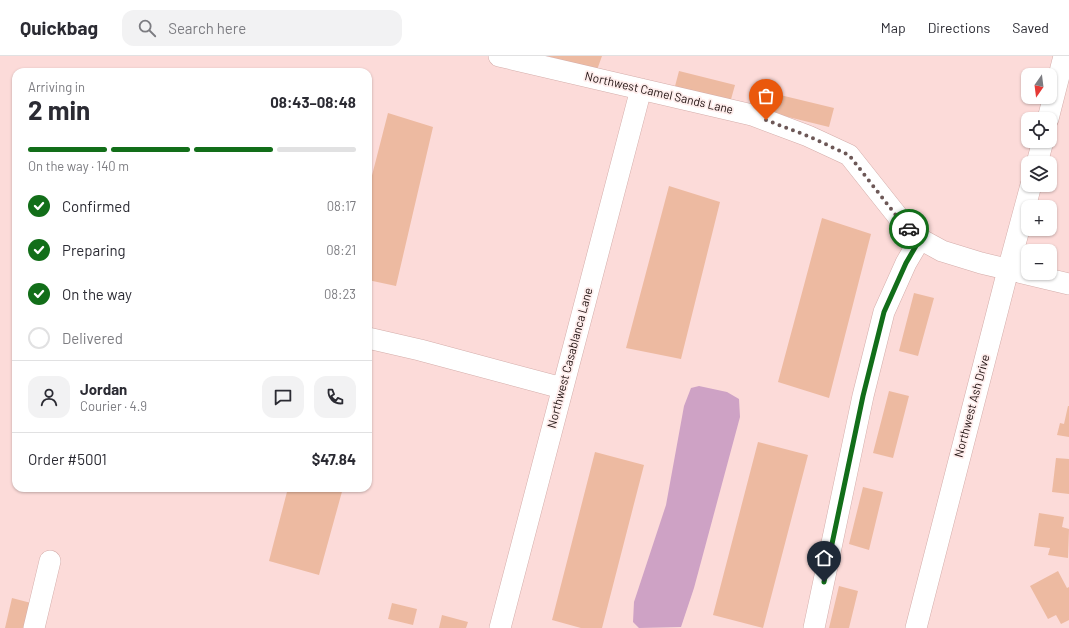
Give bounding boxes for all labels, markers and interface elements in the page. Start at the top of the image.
search box [122,10,402,46]
text: Quickbag [20,16,98,39]
icon: search [136,17,158,39]
text: Search here [168,19,246,37]
text: Map [881,19,906,36]
text: Directions [928,19,990,36]
text: Saved [1012,19,1049,36]
street label: Northwest Camel Sands Lane [584,68,735,116]
north arrow [1021,68,1057,104]
map controls [1021,68,1057,280]
text: Arriving in [28,79,85,95]
pin [749,79,783,120]
icon: bag [755,85,777,107]
text: 08:43–08:48 [270,93,356,111]
text: 2 min [28,94,90,125]
button: locate [1021,112,1057,148]
button: layers [1021,156,1057,192]
text: On the way · 140 m [28,158,129,174]
icon: check [28,195,50,217]
text: Confirmed [62,197,130,215]
text: 08:17 [327,198,356,214]
button: + [1021,200,1057,236]
courier [889,209,929,249]
icon: car [898,218,920,240]
icon: check [28,239,50,261]
text: Preparing [62,241,126,259]
text: 08:21 [326,242,356,258]
button: − [1021,244,1057,280]
icon: check [28,283,50,305]
text: On the way [62,285,132,303]
text: 08:23 [324,286,356,302]
street label: Northwest Casablanca Lane [544,286,595,429]
text: Delivered [62,329,123,347]
street label: Northwest Ash Drive [951,353,991,459]
button: person [28,376,70,418]
button: chat [262,376,304,418]
button: phone [314,376,356,418]
text: Jordan [80,380,127,398]
text: Courier · 4.9 [80,398,147,414]
text: Order #5001 [28,450,107,468]
text: $47.84 [312,450,356,468]
pin [807,541,841,582]
icon: home [813,547,835,569]

